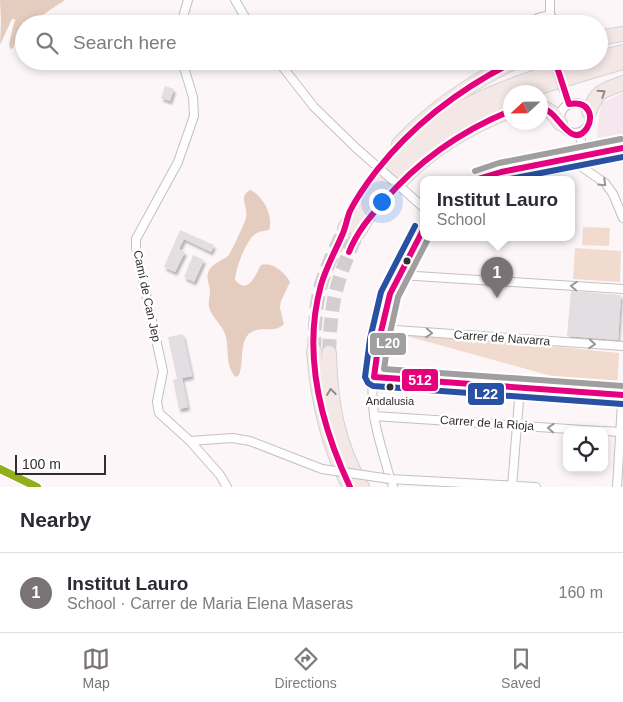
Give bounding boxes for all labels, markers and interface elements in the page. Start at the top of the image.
search box [15,15,608,70]
icon: search [33,29,61,57]
text: Search here [73,32,177,53]
north arrow [503,85,548,130]
one-way arrow [596,90,606,99]
popup [420,176,575,241]
one-way arrow [598,177,607,186]
your location [369,189,395,215]
text: Institut Lauro [437,189,558,210]
text: School [437,211,486,228]
street label: Camí de Can Jep [130,249,164,343]
unlabelled marker [402,256,412,266]
pin: 1 [481,257,513,298]
one-way arrow [570,280,578,291]
one-way arrow [426,327,434,338]
street label: Carrer de Navarra [453,328,551,348]
line badge: L20 [369,332,407,356]
text: L20 [376,335,400,351]
one-way arrow [588,339,596,350]
line badge: 512 [401,368,439,392]
text: 512 [408,372,432,388]
marker: Andalusia [385,382,395,392]
line badge: L22 [467,382,505,406]
text: L22 [474,386,498,402]
one-way arrow [326,387,337,395]
place label: Andalusia [366,395,415,407]
street label: Carrer de la Rioja [440,413,535,433]
one-way arrow [546,422,554,433]
map controls [563,427,608,472]
button: locate [563,427,608,472]
scale bar [15,452,106,475]
text: 100 m [22,456,61,472]
text: Nearby [20,508,91,531]
text: Institut Lauro [67,573,188,594]
text: 1 [32,584,40,601]
text: 160 m [559,584,603,601]
text: School · Carrer de Maria Elena Maseras [67,595,353,612]
tab: Map [82,645,110,691]
tab: Directions [275,645,337,691]
tab: Saved [501,645,541,691]

